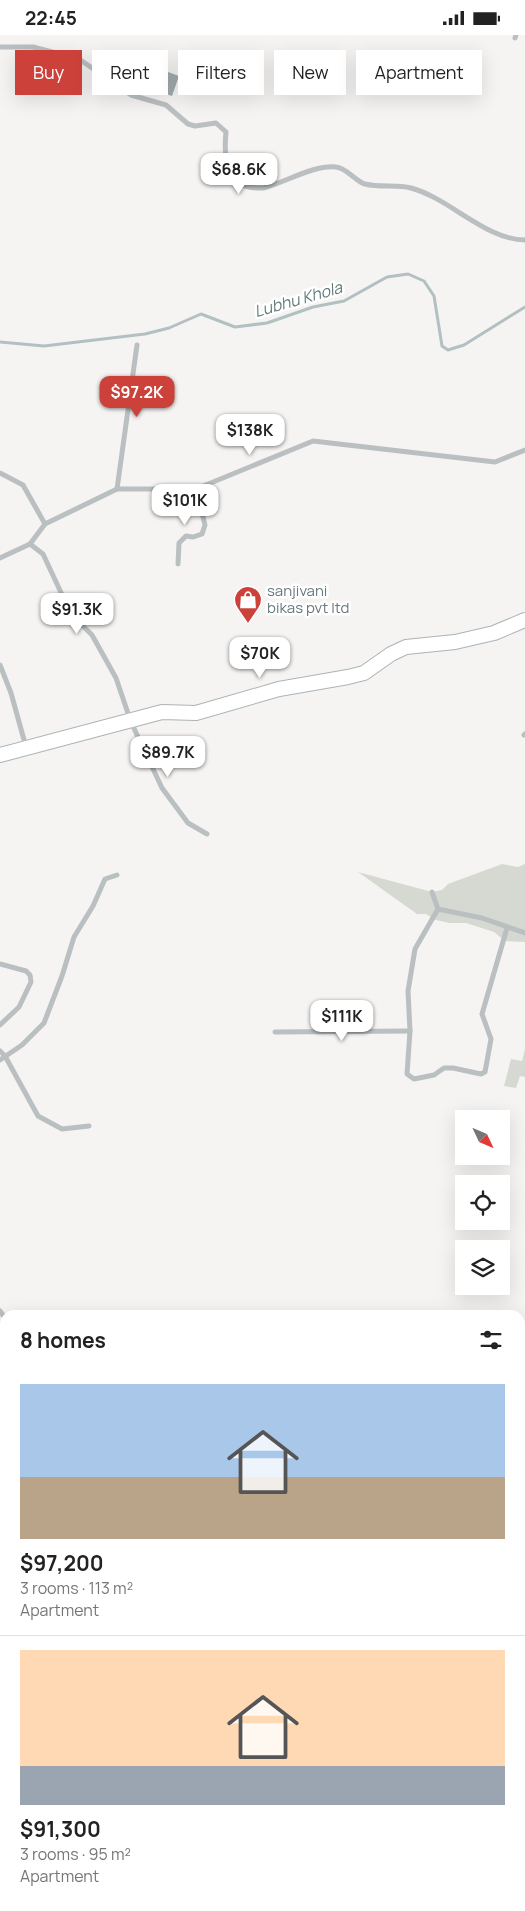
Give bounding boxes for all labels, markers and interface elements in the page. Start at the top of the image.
text: 22:45 [25,5,77,31]
chip: Buy [15,50,82,95]
chip: Rent [92,50,168,95]
chip: Filters [178,50,264,95]
chip: New [274,50,346,95]
chip: Apartment [356,50,482,95]
pin: $68.6K [198,153,280,195]
text: $68.6K [212,158,266,180]
water label: Lubhu Khola [251,276,346,322]
pin: $97.2K [96,375,178,418]
text: $97.2K [111,381,163,403]
pin: $138K [215,413,285,456]
text: $138K [227,419,273,441]
pin: $101K [150,483,220,526]
text: $101K [163,489,207,511]
place label: sanjivani bikas pvt ltd [267,580,349,618]
shop icon: sanjivani bikas pvt ltd [233,585,263,624]
pin: $91.3K [36,593,118,635]
text: $91.3K [52,598,102,620]
pin: $70K [230,637,290,679]
text: $70K [240,642,280,664]
pin: $89.7K [127,735,209,778]
text: $89.7K [141,741,195,763]
pin: $111K [307,999,377,1042]
text: $111K [321,1005,363,1027]
north arrow [455,1110,510,1165]
map controls [455,1110,510,1295]
button: locate [455,1175,510,1230]
button: layers [455,1240,510,1295]
text: 8 homes [20,1326,106,1354]
icon: filters [477,1326,505,1354]
icon: home [218,1417,308,1507]
text: $97,200 [20,1549,104,1577]
text: 3 rooms · 113 m² [20,1577,133,1599]
text: Apartment [20,1599,99,1621]
icon: home [218,1682,308,1772]
text: $91,300 [20,1815,101,1843]
text: 3 rooms · 95 m² [20,1843,131,1865]
text: Apartment [20,1865,99,1887]

